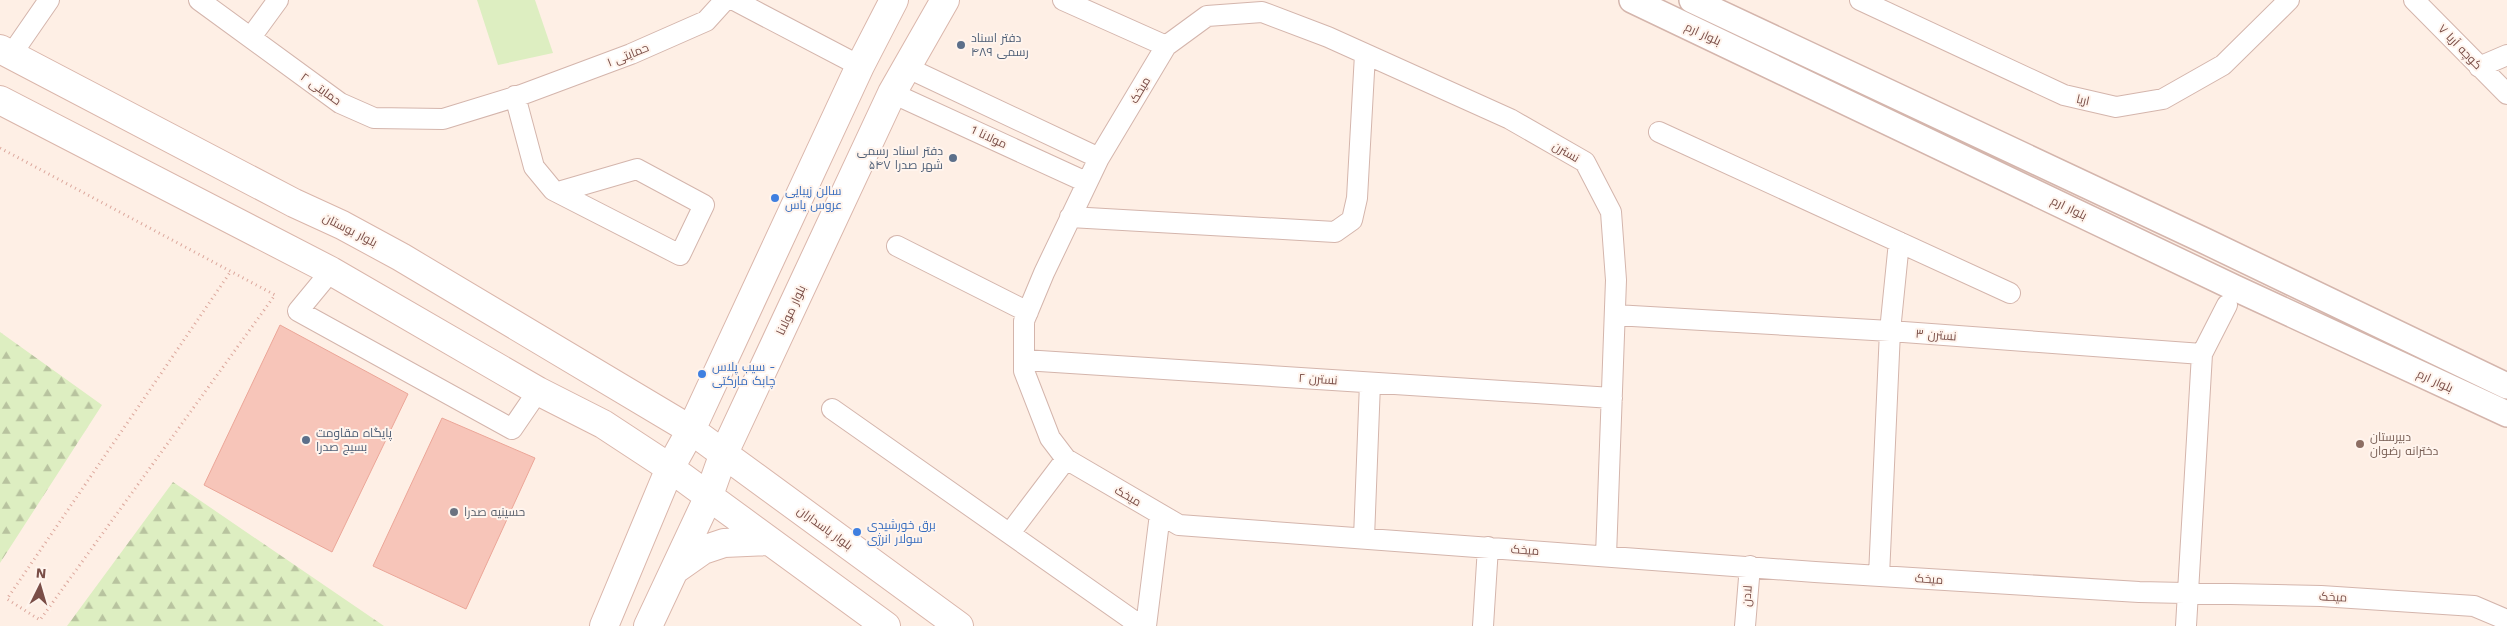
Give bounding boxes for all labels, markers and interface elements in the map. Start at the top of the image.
street label: بلوار ارم [1682,20,1723,49]
street label: کوچه آریا ۷ [2434,22,2485,74]
place label: دفتر اسناد رسمی ۴۸۹ [971,31,1029,59]
marker: دفتر اسناد رسمی ۴۸۹ [955,39,967,51]
street label: حمایتی ۱ [605,40,651,70]
street label: حمایتی ۲ [298,70,344,108]
street label: میخک [1127,74,1153,106]
street label: اریا [2075,92,2091,108]
street label: مولانا 1 [969,123,1009,151]
street label: نسترن [1550,139,1582,165]
place label: دفتر اسناد رسمی ۵۴۷ شهر صدرا [857,144,943,172]
marker: دفتر اسناد رسمی ۵۴۷ شهر صدرا [947,152,959,164]
place label: سالن زیبایی عروس یاس [785,184,842,212]
marker: سالن زیبایی عروس یاس [769,192,781,204]
street label: بلوار ارم [2048,193,2089,224]
street label: بلوار بوستان [320,210,380,250]
street label: بلوار مولانا [773,283,809,337]
street label: نسترن ۳ [1915,327,1957,343]
place label: سیب پلاس - چابک مارکتی [712,360,775,390]
street label: بلوار ارم [2414,367,2455,396]
marker: سیب پلاس - چابک مارکتی [696,368,708,380]
street label: نسترن ۲ [1298,371,1338,387]
place label: پایگاه مقاومت بسیج صدرا [316,426,393,455]
place label: دبیرستان دخترانه رضوان [2370,430,2438,458]
marker: پایگاه مقاومت بسیج صدرا [300,434,312,446]
marker: دبیرستان دخترانه رضوان [2354,438,2366,450]
street label: میخک [1112,483,1144,509]
street label: بلوار پاسداران [793,503,855,554]
place label: حسینیه صدرا [464,505,525,519]
marker: حسینیه صدرا [448,506,460,518]
place label: برق خورشیدی سولار انرژی [867,518,936,546]
marker: برق خورشیدی سولار انرژی [851,526,863,538]
street label: میخک [1510,542,1540,558]
north arrow [15,561,65,611]
text: N [35,565,47,581]
street label: میخک [1914,571,1944,587]
street label: لادن [1739,585,1755,607]
street label: میخک [2319,589,2347,605]

